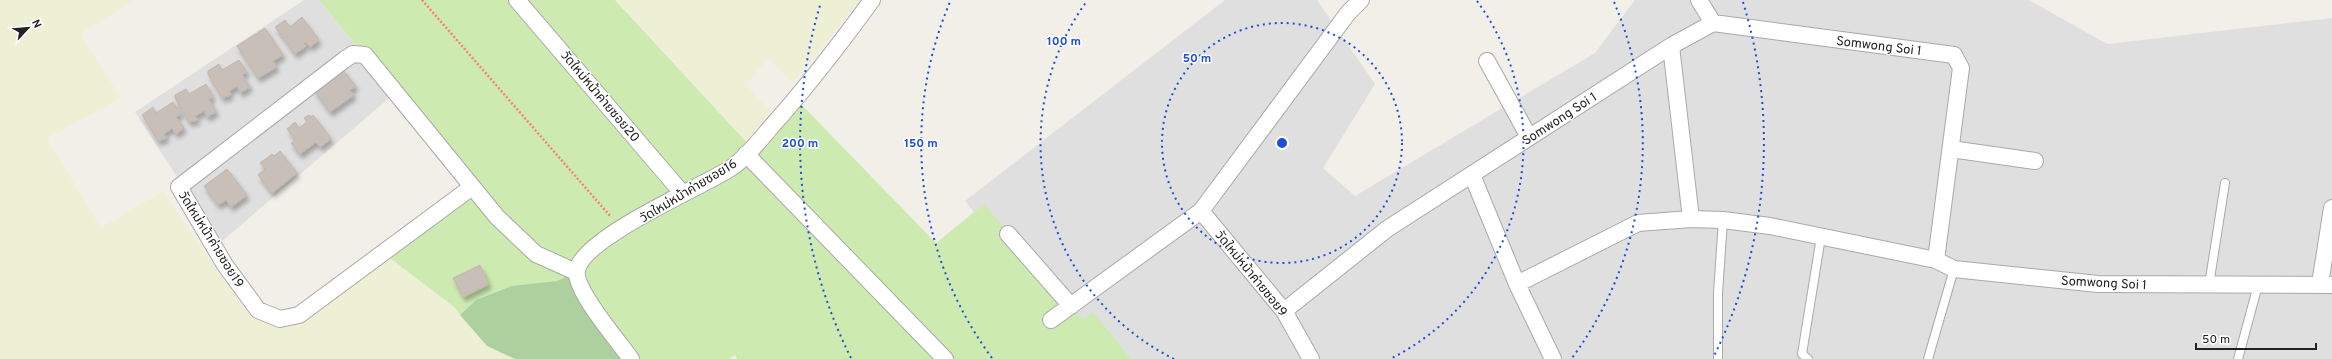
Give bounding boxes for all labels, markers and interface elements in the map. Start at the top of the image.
north arrow [8,8,48,48]
text: N [28,17,44,31]
text: 100 m [1047,34,1081,50]
street label: Somwong Soi 1 [1835,34,1922,60]
street label: วัดใหม่หน้าค่ายซอย20 [557,48,642,146]
text: 50 m [1183,51,1211,67]
street label: Somwong Soi 1 [1520,90,1600,150]
text: 200 m [782,136,818,152]
text: 150 m [904,136,938,152]
centre of rings [1275,136,1289,150]
street label: วัดใหม่หน้าค่ายซอย16 [637,156,741,227]
street label: วัดใหม่หน้าค่ายซอย19 [174,189,246,291]
street label: วัดใหม่หน้าค่ายซอย9 [1211,228,1290,320]
street label: Somwong Soi 1 [2061,274,2147,294]
scale bar [2196,325,2316,351]
text: 50 m [2202,332,2230,348]

